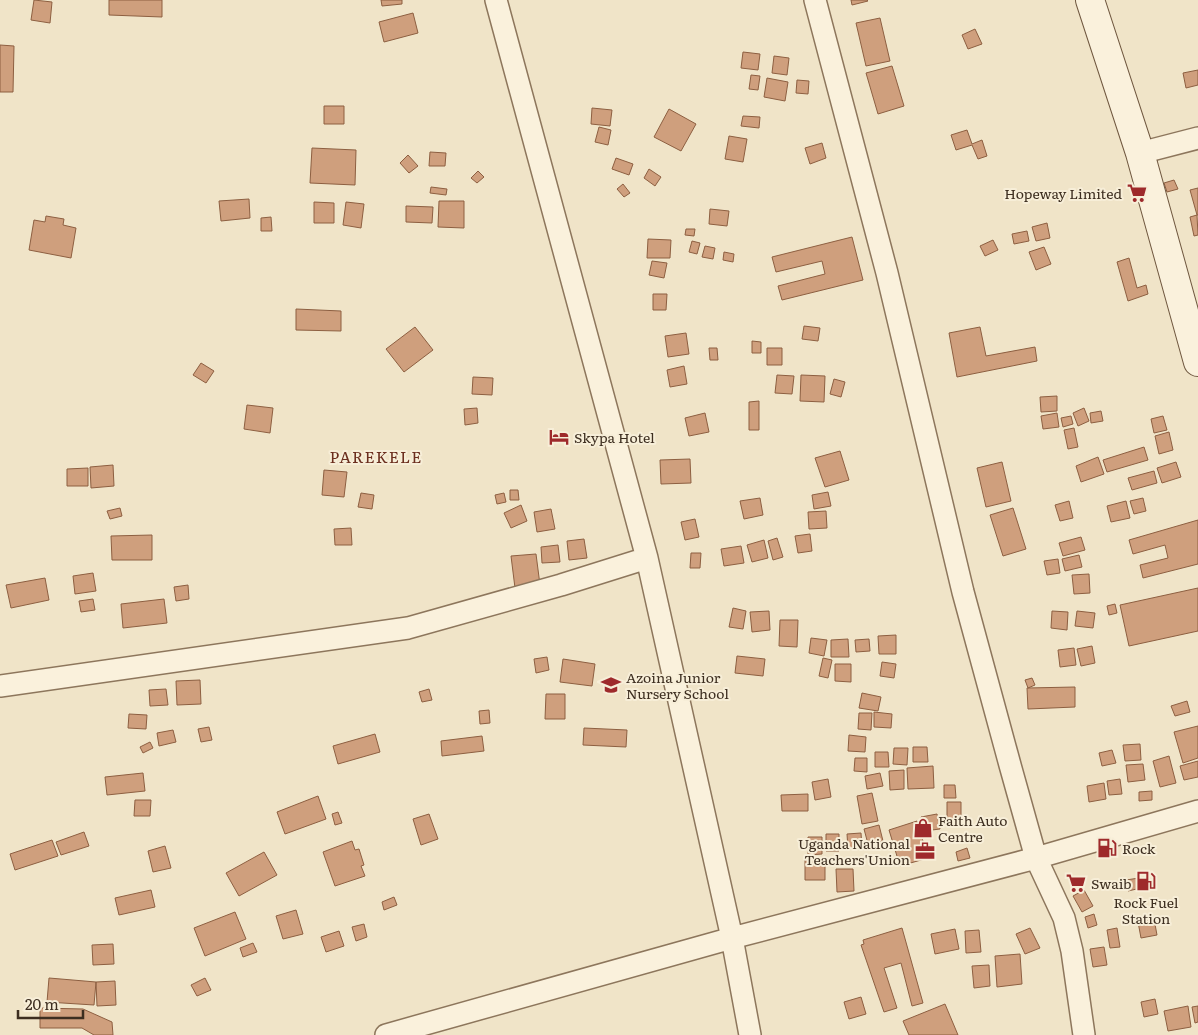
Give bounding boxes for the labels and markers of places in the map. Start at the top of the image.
supermarket icon: Hopeway Limited [1126,182,1148,204]
place label: Hopeway Limited [1004,183,1122,203]
hotel icon: Skypa Hotel [548,426,570,448]
place label: Skypa Hotel [574,427,655,447]
place label: Azoina Junior Nursery School [626,667,729,703]
school or university icon: Azoina Junior Nursery School [600,674,622,696]
place label: Faith Auto Centre [938,810,1008,846]
shop icon: Faith Auto Centre [912,817,934,839]
place label: Uganda National Teachers'Union [798,833,910,869]
fuel station icon: Rock [1096,837,1118,859]
place label: Rock [1122,838,1156,858]
office icon: Uganda National Teachers'Union [914,840,936,862]
fuel station icon: Rock Fuel Station [1135,870,1157,892]
supermarket icon: Swaib [1065,872,1087,894]
place label: Swaib [1091,873,1132,893]
place label: Rock Fuel Station [1113,892,1179,928]

